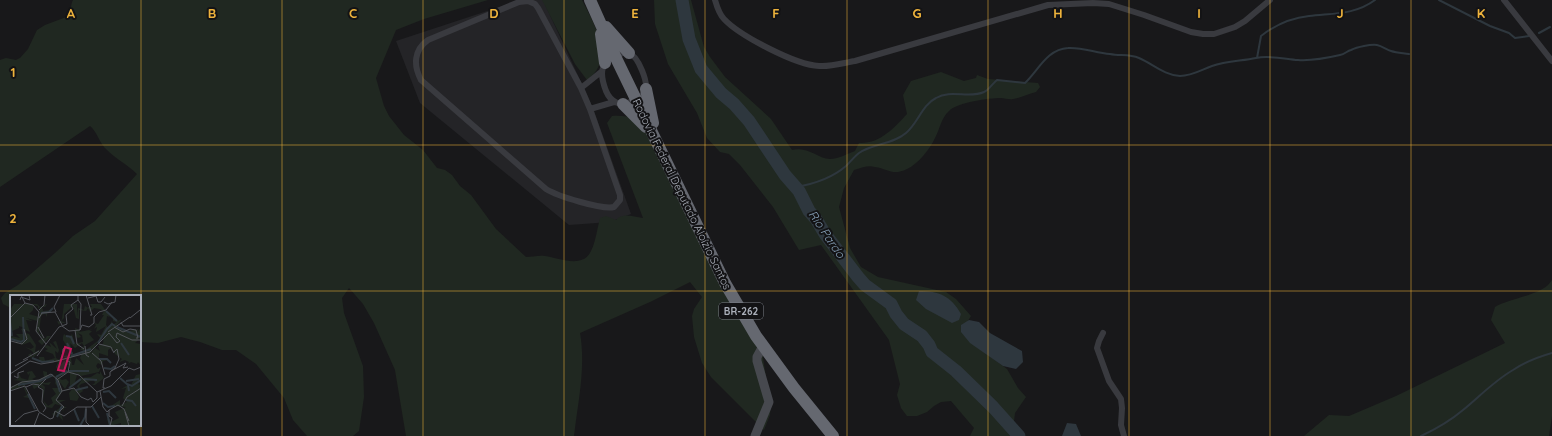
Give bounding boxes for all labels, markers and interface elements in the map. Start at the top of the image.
text: A [67,5,76,21]
text: B [208,5,216,21]
text: C [349,5,357,21]
text: D [489,5,499,21]
text: E [631,5,639,21]
text: F [772,5,780,21]
text: G [912,5,922,21]
text: H [1053,5,1063,21]
text: I [1197,5,1201,21]
text: J [1336,5,1344,21]
text: K [1477,5,1486,21]
text: 1 [10,64,16,80]
street label: Rodovia Federal Deputado Aloízio Santos [629,96,735,292]
water label: Rio Pardo [806,207,849,261]
text: 2 [9,210,17,226]
inset map [10,295,141,426]
road number: BR-262 [719,303,763,319]

